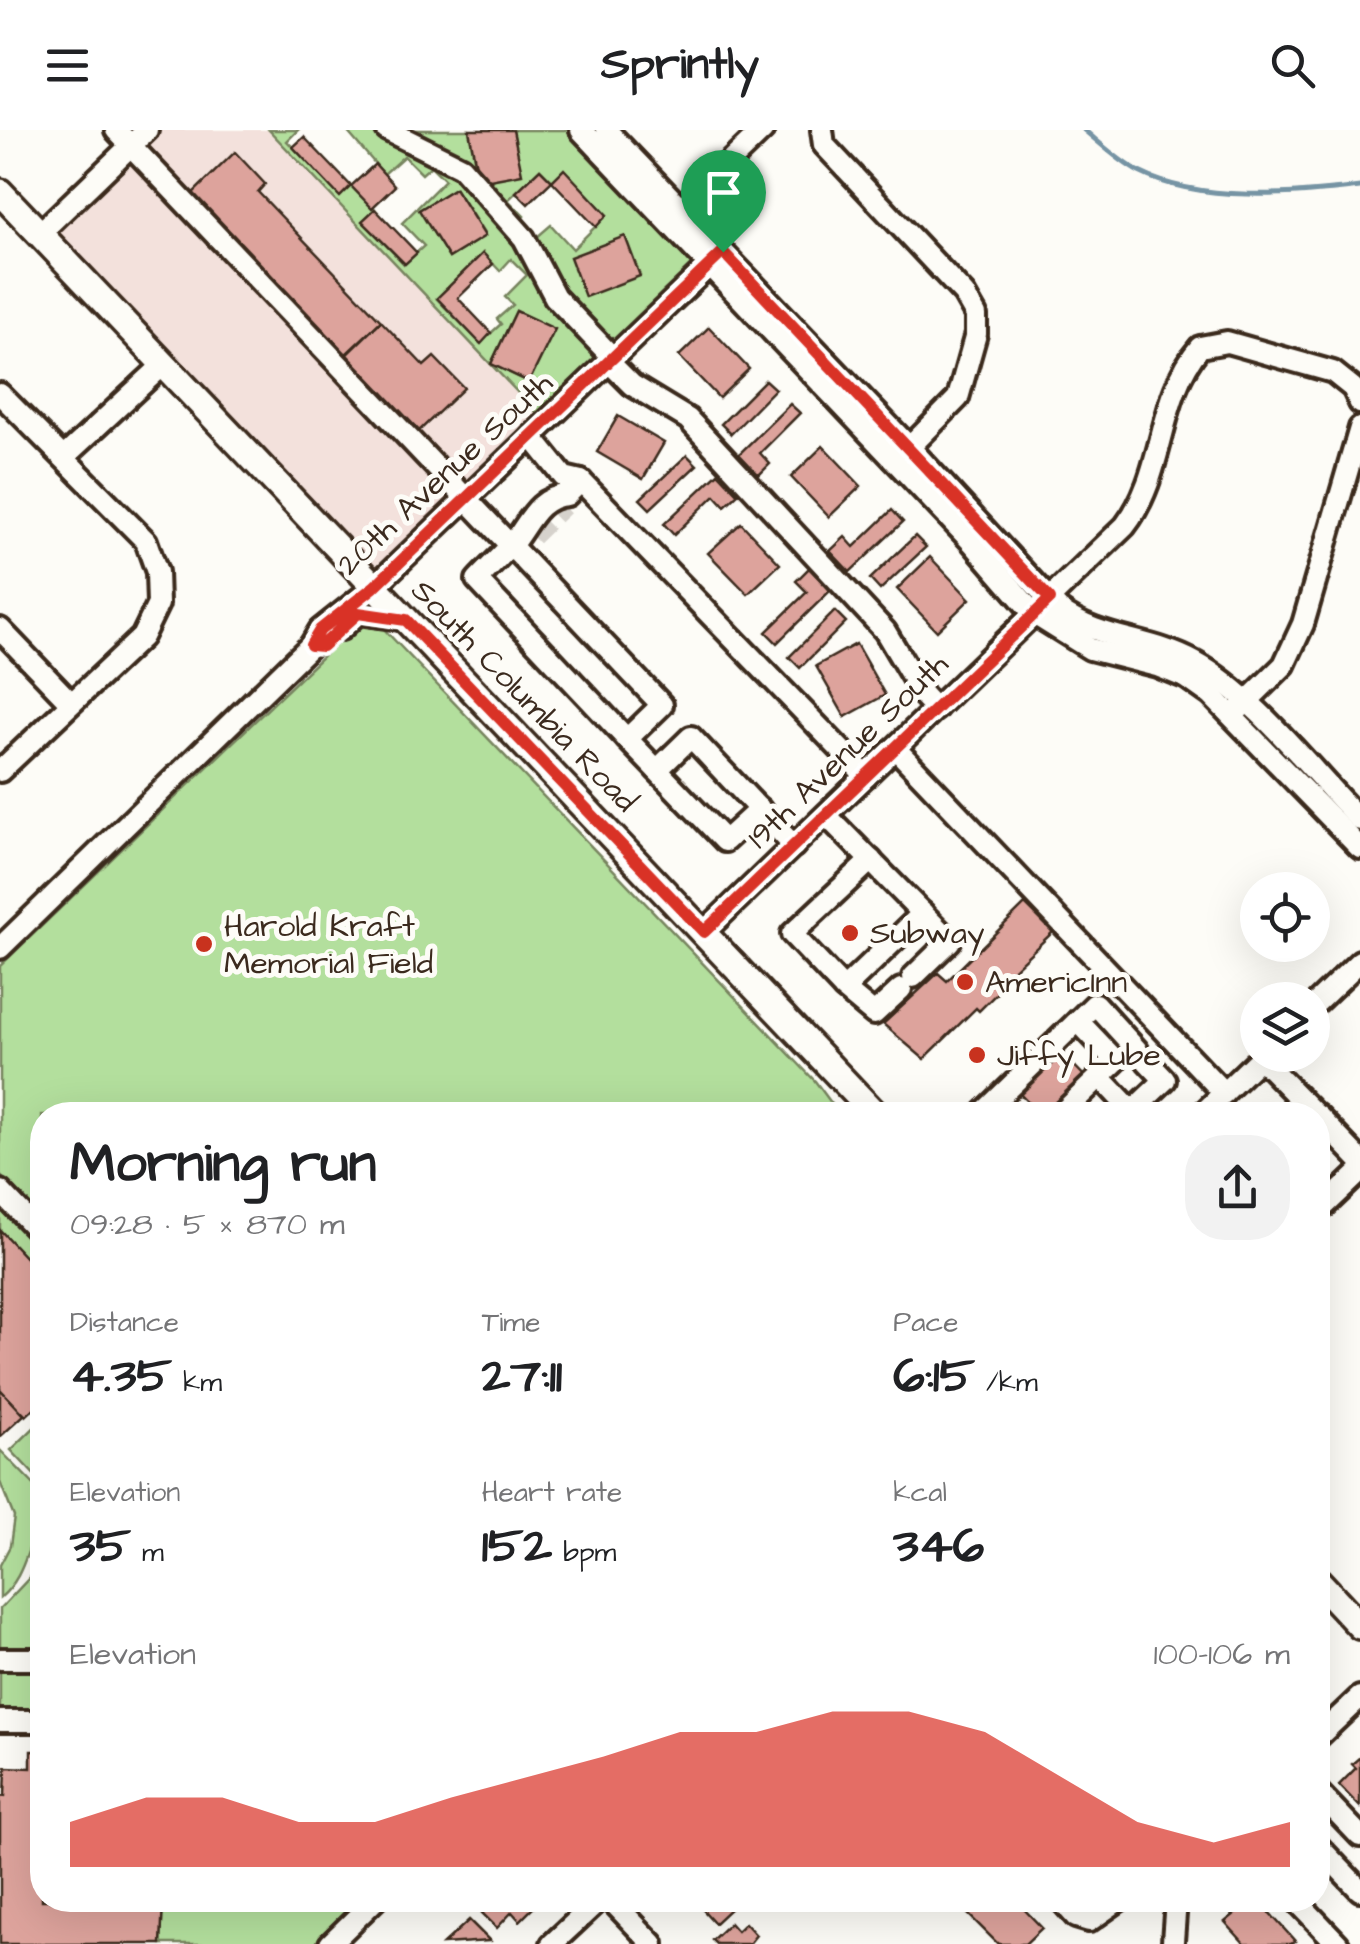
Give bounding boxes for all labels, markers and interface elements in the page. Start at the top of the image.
text: Sprintly [601,34,759,96]
icon: menu [40,38,95,93]
icon: search [1265,38,1320,93]
pin [681,150,766,253]
icon: arrive [696,165,751,220]
street label: 20th Avenue South [327,362,563,586]
street label: South Columbia Road [401,569,647,823]
street label: 19th Avenue South [737,643,959,859]
map controls [1240,872,1330,1072]
button: locate [1240,872,1330,962]
place label: Harold Kraft Memorial Field [224,904,433,986]
place label: Subway [870,911,985,956]
marker: Subway [839,922,861,944]
marker: Harold Kraft Memorial Field [193,933,215,955]
place label: AmericInn [985,960,1127,1005]
marker: AmericInn [954,971,976,993]
button: layers [1240,982,1330,1072]
place label: Jiffy Lube [997,1033,1161,1078]
marker: Jiffy Lube [966,1044,988,1066]
text: Morning run [70,1126,376,1202]
button: share [1185,1135,1290,1240]
text: 09:28 · 5 × 870 m [70,1202,345,1247]
text: Distance [70,1303,179,1342]
text: Time [482,1303,540,1342]
text: Pace [893,1303,958,1342]
text: 4.35 [70,1342,172,1411]
text: 27:11 [482,1342,562,1411]
text: 6:15 [893,1342,975,1411]
text: km [172,1363,222,1402]
text: /km [975,1363,1038,1402]
text: Elevation [70,1473,180,1512]
text: Heart rate [482,1473,622,1512]
text: kcal [893,1473,947,1512]
text: 35 [70,1512,131,1581]
text: 152 [482,1512,552,1581]
text: 346 [893,1512,984,1581]
text: m [131,1533,164,1572]
text: bpm [552,1533,616,1572]
text: Elevation [70,1632,196,1677]
text: 100–106 m [1154,1632,1290,1677]

